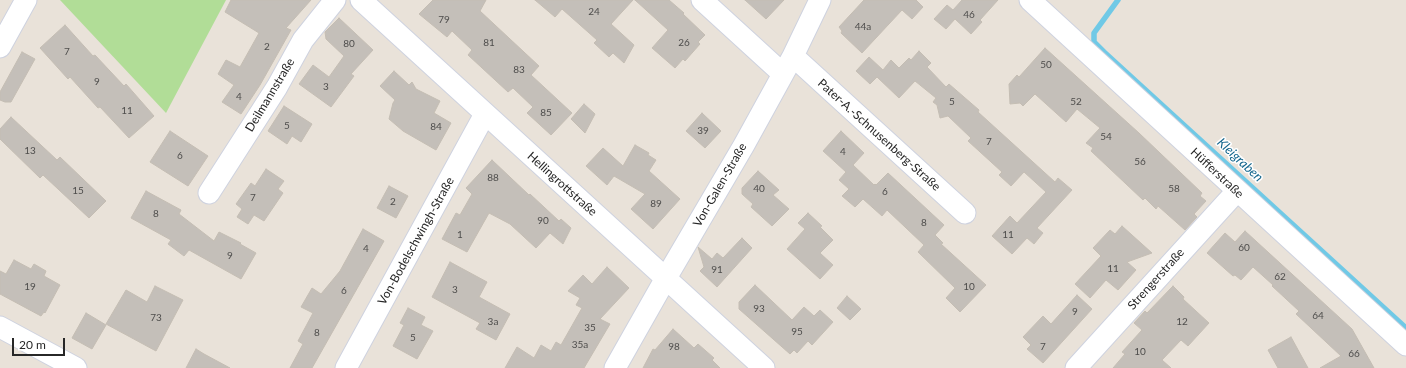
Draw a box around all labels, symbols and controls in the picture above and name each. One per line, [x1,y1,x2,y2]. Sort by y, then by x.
house number: 24 [588,6,600,18]
house number: 46 [963,9,975,21]
house number: 79 [438,14,450,26]
house number: 44a [855,21,871,33]
house number: 81 [483,37,495,49]
house number: 26 [678,37,690,49]
house number: 80 [343,38,355,50]
house number: 2 [264,41,270,53]
house number: 7 [64,46,70,58]
street label: Deilmannstraße [242,56,298,134]
house number: 50 [1040,59,1052,71]
house number: 83 [513,64,525,76]
house number: 9 [94,76,100,88]
street label: Pater-A.-Schnusenberg-Straße [815,76,943,194]
house number: 3 [323,81,329,93]
house number: 4 [236,91,242,103]
house number: 5 [949,96,955,108]
house number: 52 [1070,96,1082,108]
house number: 11 [121,105,133,117]
house number: 85 [540,107,552,119]
house number: 5 [284,120,290,132]
house number: 84 [430,121,442,133]
house number: 39 [697,125,709,137]
house number: 54 [1100,131,1112,143]
water label: Kleigraben [1214,135,1266,185]
house number: 7 [986,136,992,148]
street label: Von-Galen-Straße [690,141,750,229]
house number: 13 [24,145,36,157]
street label: Hüfferstraße [1188,145,1246,201]
house number: 4 [840,146,846,158]
street label: Hellingrottstraße [524,149,600,219]
house number: 6 [177,150,183,162]
house number: 56 [1134,156,1146,168]
house number: 88 [487,172,499,184]
street label: Von-Bodelschwingh-Straße [375,175,457,307]
house number: 40 [753,183,765,195]
house number: 58 [1168,183,1180,195]
house number: 15 [72,185,84,197]
house number: 6 [882,186,888,198]
house number: 7 [250,192,256,204]
house number: 2 [390,196,396,208]
house number: 89 [650,198,662,210]
house number: 8 [153,208,159,220]
house number: 90 [537,215,549,227]
house number: 8 [921,217,927,229]
house number: 1 [457,229,463,241]
house number: 11 [1002,229,1014,241]
house number: 60 [1238,242,1250,254]
house number: 4 [363,243,369,255]
street label: Strengerstraße [1125,245,1187,313]
house number: 9 [227,250,233,262]
house number: 11 [1107,263,1119,275]
house number: 91 [711,264,723,276]
house number: 62 [1274,271,1286,283]
house number: 19 [24,281,36,293]
house number: 10 [963,281,975,293]
house number: 3 [452,284,458,296]
house number: 6 [341,285,347,297]
house number: 93 [753,303,765,315]
house number: 9 [1072,306,1078,318]
house number: 64 [1312,310,1324,322]
house number: 73 [150,312,162,324]
house number: 3a [488,316,498,328]
house number: 12 [1176,316,1188,328]
house number: 35 [584,322,596,334]
house number: 95 [791,326,803,338]
house number: 8 [314,327,320,339]
scale bar [14,330,67,356]
house number: 5 [410,332,416,344]
text: 20 m [19,337,46,352]
house number: 35a [572,339,588,351]
house number: 98 [668,341,680,353]
house number: 7 [1040,341,1046,353]
house number: 10 [1134,346,1146,358]
house number: 66 [1348,348,1360,360]

